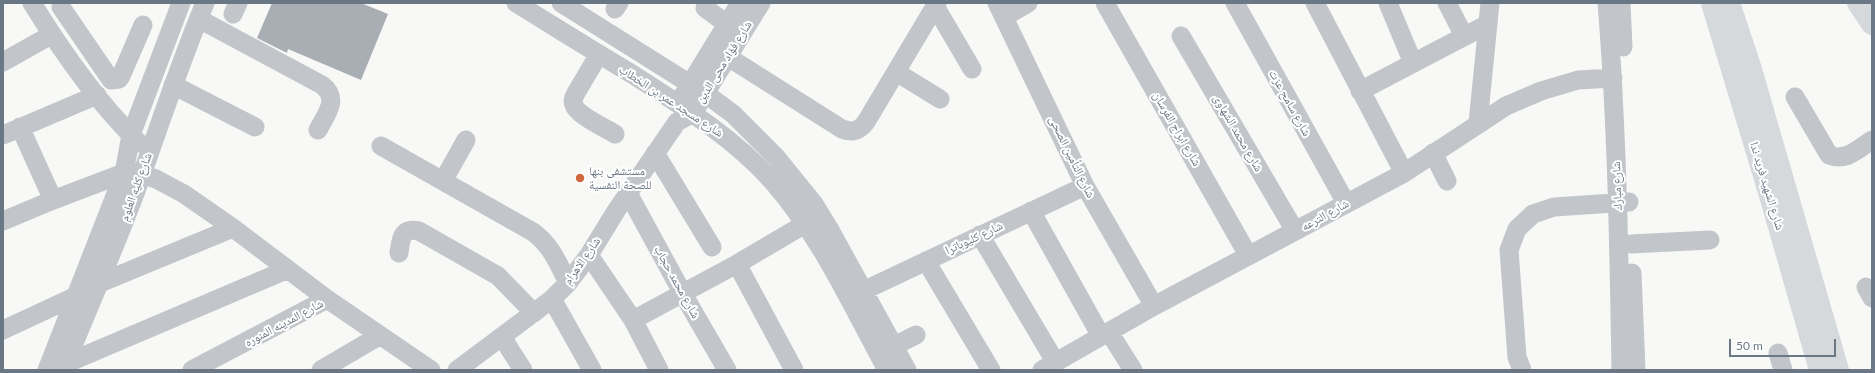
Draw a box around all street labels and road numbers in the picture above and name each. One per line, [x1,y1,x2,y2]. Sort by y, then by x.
street label: شارع فؤاد محى الدين [693,18,755,106]
street label: شارع مسجد عمر بن الخطاب [616,62,726,140]
street label: شارع سامح عزت [1266,67,1314,139]
street label: شارع ابراج الفرسان [1150,89,1204,169]
street label: شارع محمد الشهاوى [1210,92,1266,174]
street label: شارع التأمين الصحى [1046,114,1098,200]
street label: شارع الشهيد فريد ندا [1747,140,1787,232]
street label: شارع كليه العلوم [117,151,155,223]
street label: شارع مبارك [1609,161,1625,211]
street label: شارع الترعه [1299,196,1351,234]
street label: شارع كليوباترا [943,218,1005,258]
street label: شارع الاهرام [560,234,604,288]
street label: شارع محمد حجاب [651,243,703,321]
street label: شارع المدينه المنوره [242,296,326,350]

